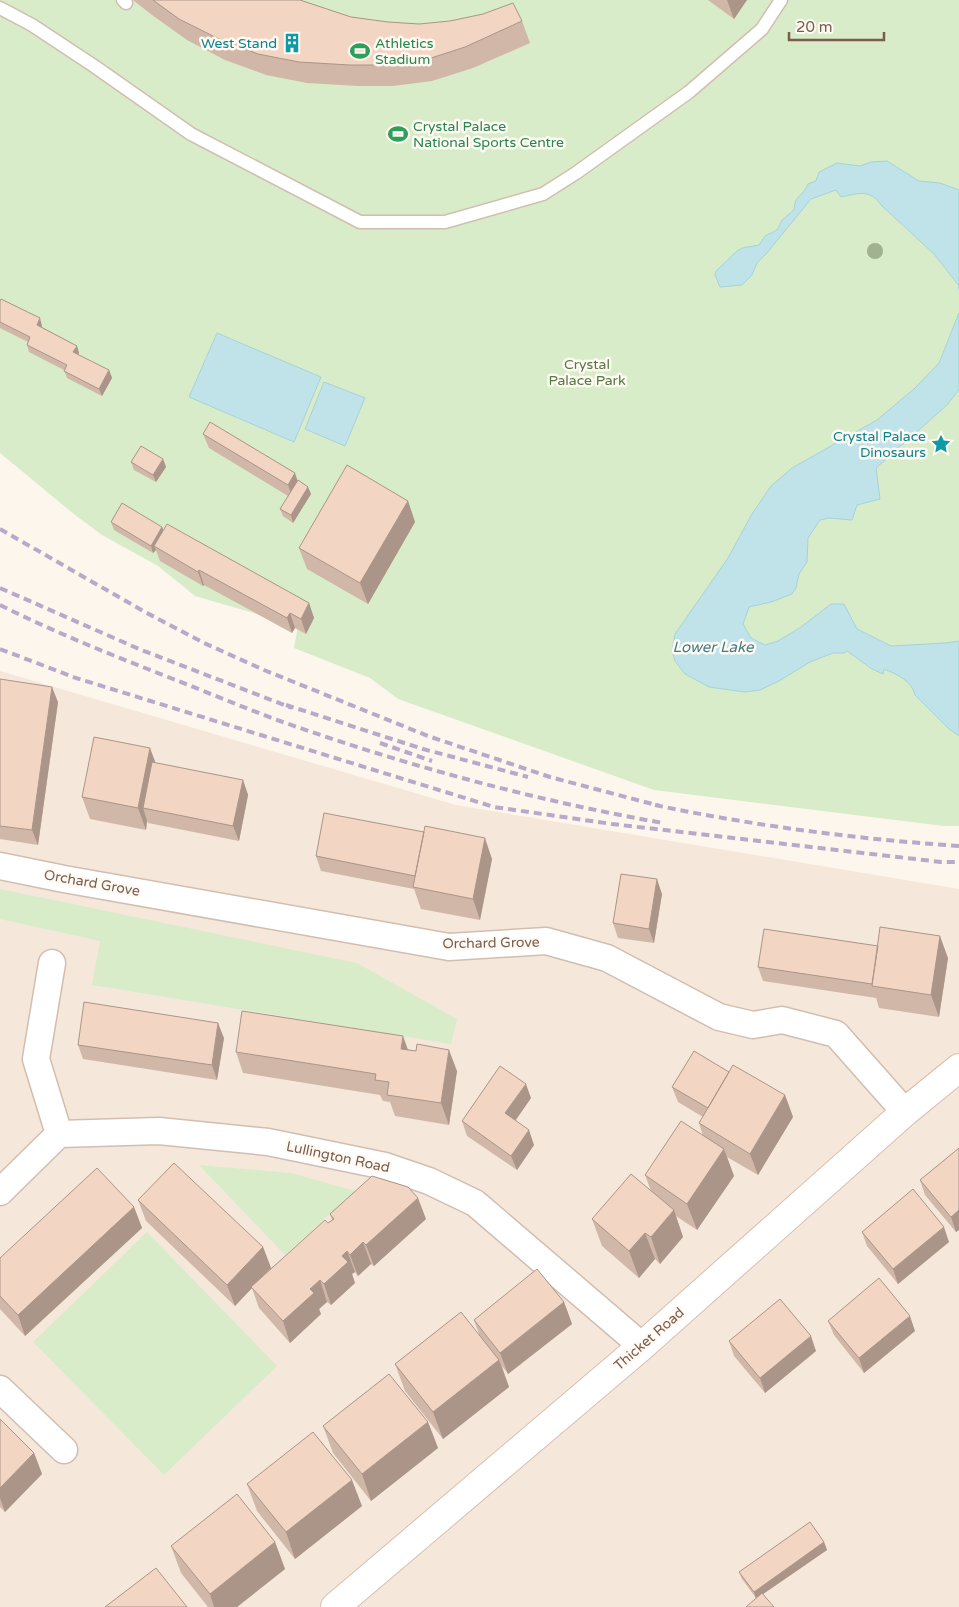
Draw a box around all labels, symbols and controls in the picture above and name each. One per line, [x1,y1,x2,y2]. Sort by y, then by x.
scale bar [789,10,884,42]
text: 20 m [796,18,833,36]
building icon: West Stand [281,32,303,54]
place label: West Stand [201,35,277,52]
place label: Athletics Stadium [375,35,434,68]
sports icon: Athletics Stadium [349,40,371,62]
place label: Crystal Palace National Sports Centre [413,118,564,151]
sports icon: Crystal Palace National Sports Centre [387,123,409,145]
park label: Crystal Palace Park [548,356,626,389]
place label: Crystal Palace Dinosaurs [833,428,926,461]
place icon: Crystal Palace Dinosaurs [930,433,952,455]
water label: Lower Lake [672,638,755,656]
street label: Orchard Grove [43,866,141,900]
street label: Orchard Grove [442,934,540,952]
street label: Lullington Road [285,1138,391,1176]
street label: Thicket Road [610,1304,688,1374]

